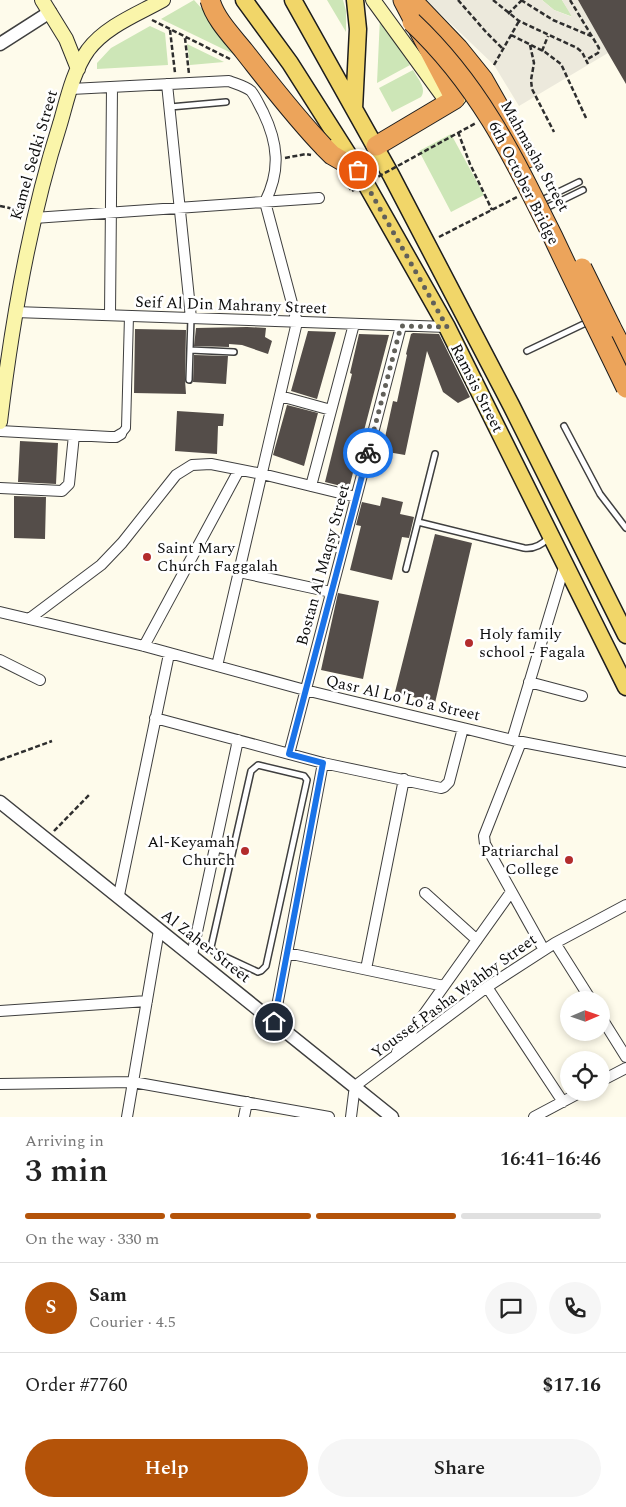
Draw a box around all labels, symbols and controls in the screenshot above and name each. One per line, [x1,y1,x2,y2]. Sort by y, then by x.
street label: Kamel Sedki Street [4,87,64,223]
street label: Mahmasha Street [494,96,576,216]
street label: 6th October Bridge [482,117,566,249]
pin [337,149,379,191]
icon: bag [344,156,372,184]
street label: Seif Al Din Mahrany Street [135,290,328,320]
street label: Ramsis Street [444,339,510,437]
courier [343,428,393,478]
icon: bike [354,439,382,467]
street label: Bostan Al Maqsy Street [290,481,356,648]
place label: Saint Mary Church Faggalah [157,536,278,578]
marker: Saint Mary Church Faggalah [141,551,153,563]
place label: Holy family school - Fagala [479,622,585,664]
marker: Holy family school - Fagala [463,637,475,649]
street label: Qasr Al Lo'Lo'a Street [323,669,483,728]
place label: Al-Keyamah Church [147,830,235,872]
place label: Patriarchal College [481,839,559,881]
marker: Al-Keyamah Church [239,845,251,857]
marker: Patriarchal College [563,854,575,866]
street label: Al Zaher Street [156,903,256,989]
street label: Youssef Pasha Wahby Street [366,927,542,1064]
north arrow [560,991,610,1041]
map controls [560,991,610,1101]
pin [253,1001,295,1043]
icon: home [260,1008,288,1036]
button: locate [560,1051,610,1101]
text: Arriving in [25,1129,104,1153]
text: 16:41–16:46 [500,1145,601,1174]
text: 3 min [25,1147,108,1196]
text: On the way · 330 m [25,1227,159,1251]
text: Sam [89,1281,127,1310]
button: chat [485,1282,537,1334]
button: phone [549,1282,601,1334]
text: S [46,1293,56,1322]
text: Courier · 4.5 [89,1310,176,1334]
text: Order #7760 [25,1371,128,1400]
text: $17.16 [543,1371,601,1400]
button: Help [25,1439,308,1497]
button: Share [318,1439,601,1497]

